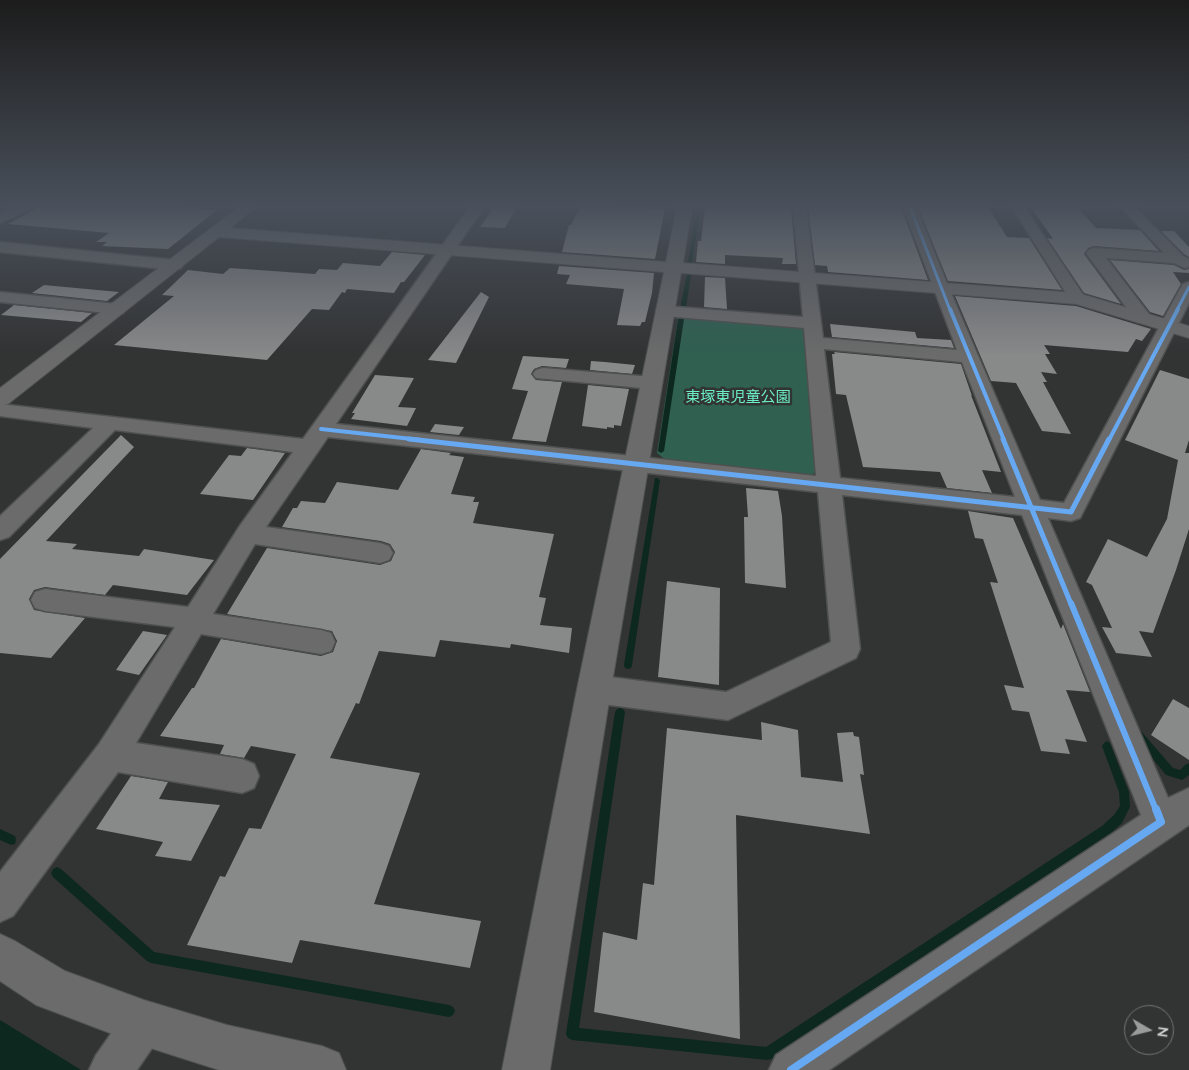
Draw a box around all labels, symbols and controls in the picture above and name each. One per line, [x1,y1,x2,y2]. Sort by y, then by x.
park label: 東塚東児童公園 [686,388,790,406]
north arrow [1124,1005,1174,1055]
text: N [1153,1025,1173,1038]

